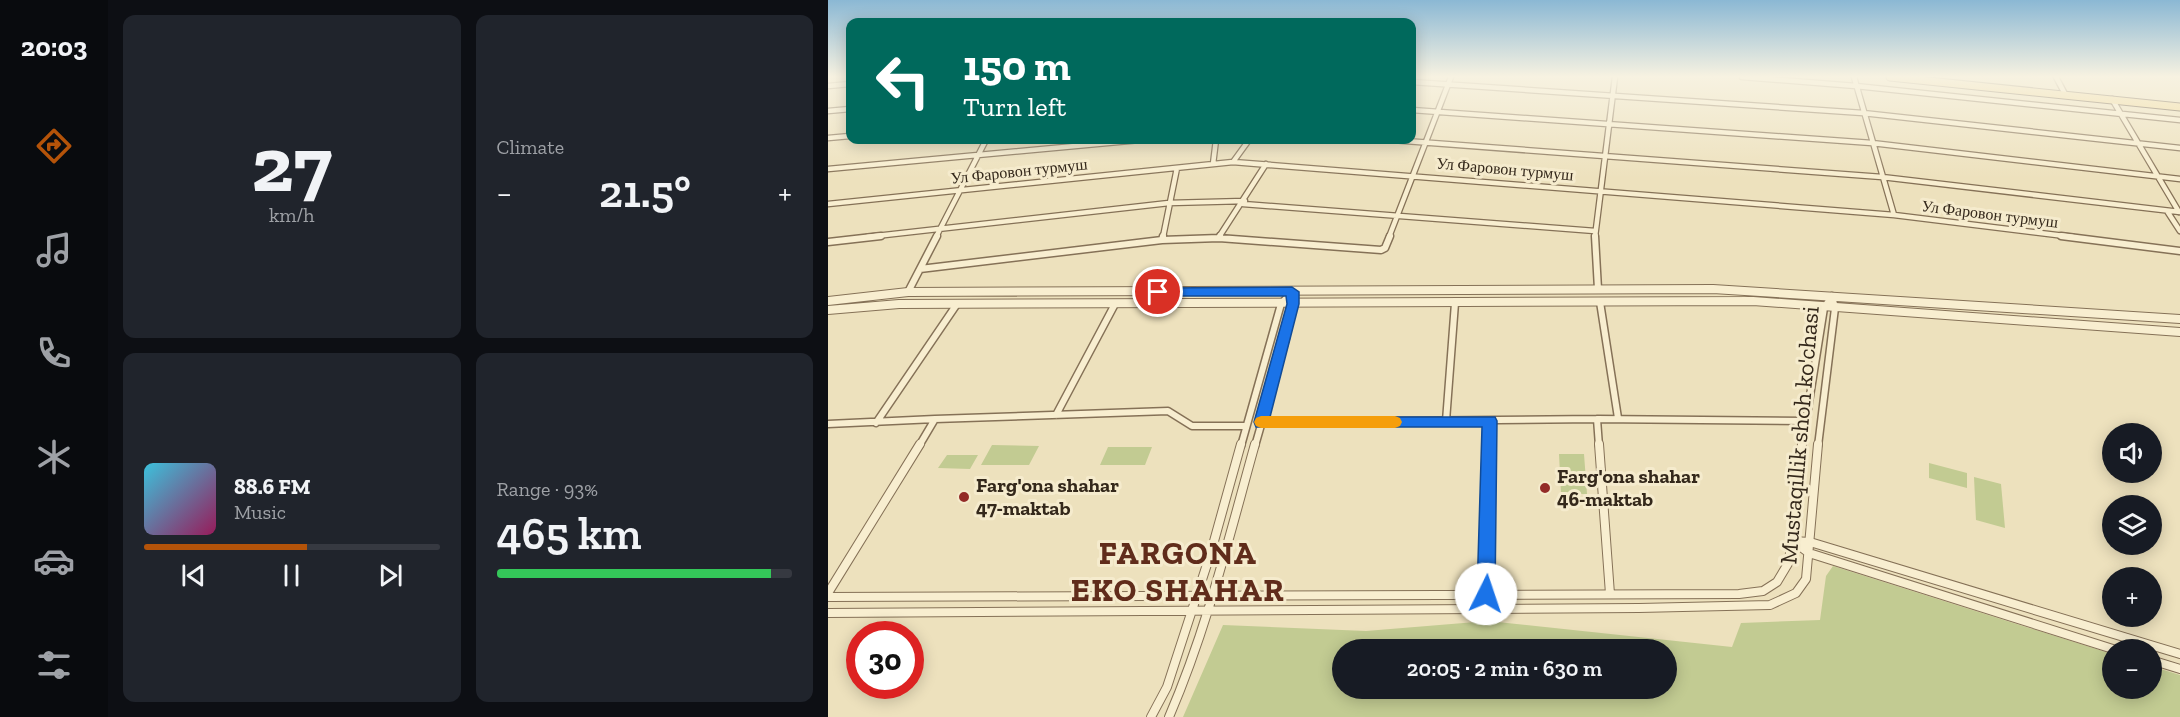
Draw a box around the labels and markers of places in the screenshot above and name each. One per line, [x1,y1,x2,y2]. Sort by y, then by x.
pin [1132,266,1183,317]
place label: Farg'ona shahar 46-maktab [1557,464,1700,511]
place label: Farg'ona shahar 47-maktab [976,473,1119,520]
marker: Farg'ona shahar 46-maktab [1538,481,1552,495]
marker: Farg'ona shahar 47-maktab [957,490,971,504]

